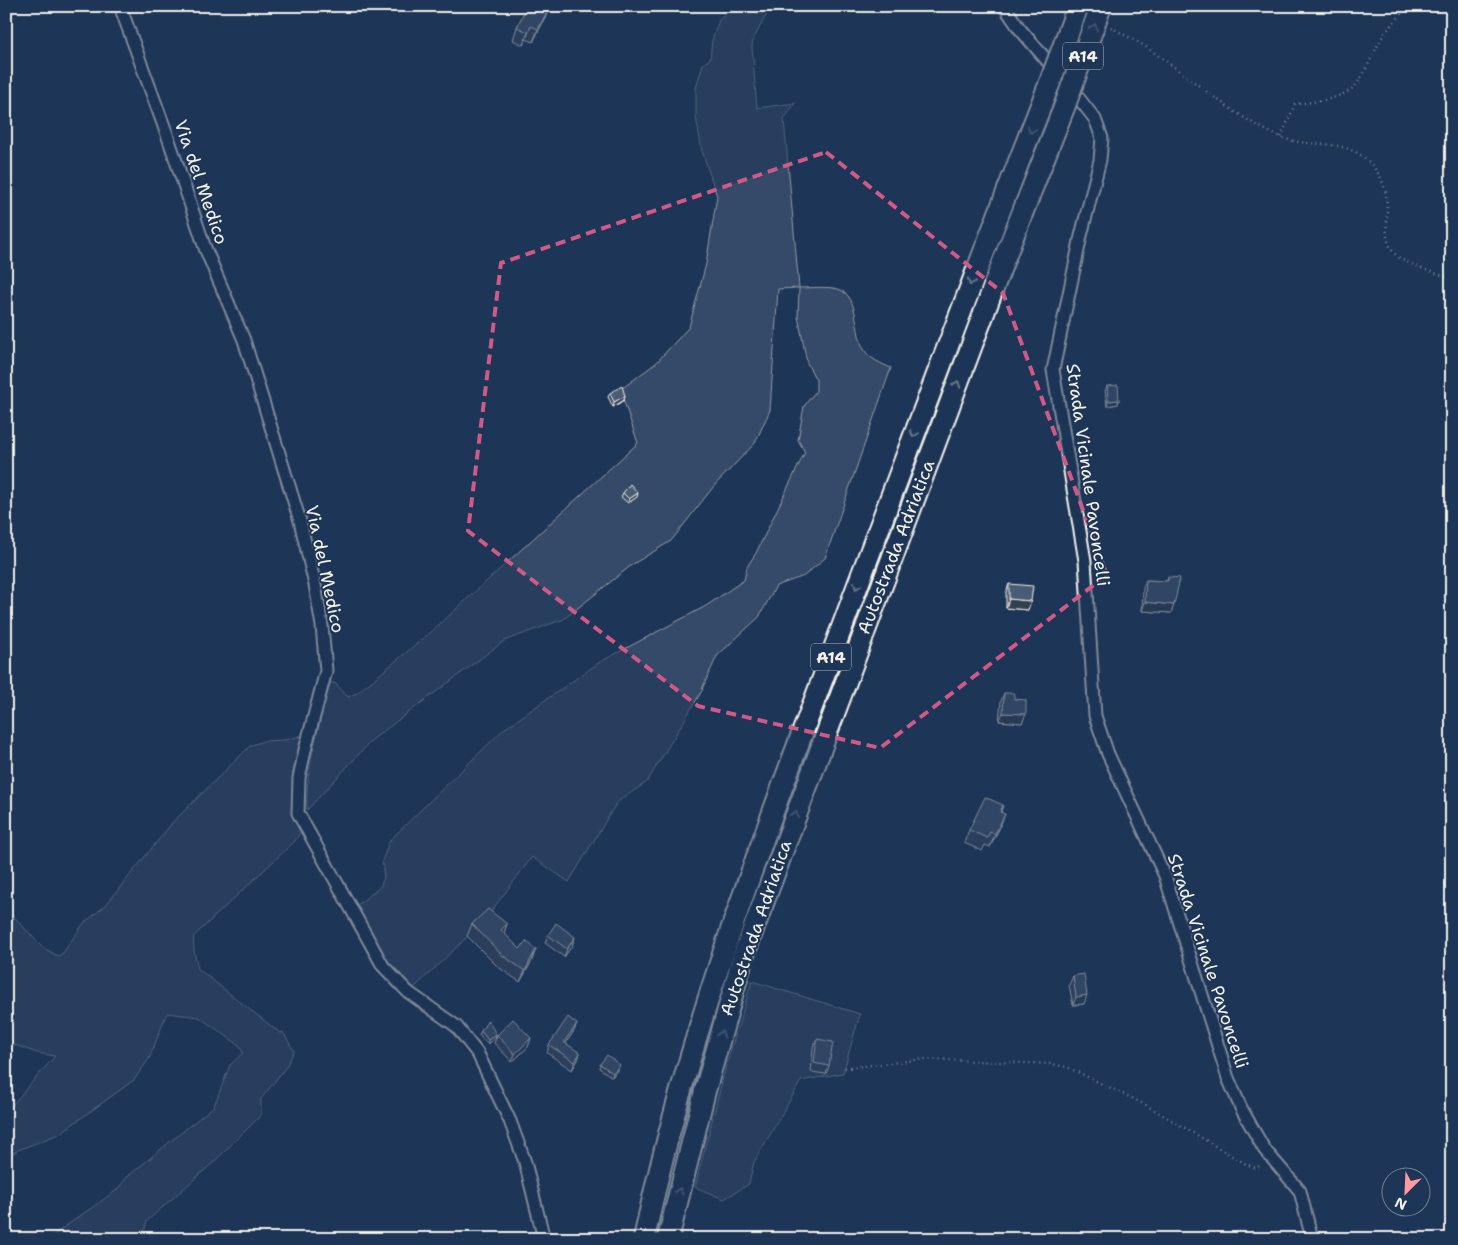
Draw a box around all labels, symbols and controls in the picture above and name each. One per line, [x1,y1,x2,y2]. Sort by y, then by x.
one-way arrow [1088,23,1098,32]
road number: A14 [1063,42,1103,70]
street label: Via del Medico [168,117,234,247]
one-way arrow [1027,126,1037,134]
one-way arrow [967,277,977,285]
street label: Strada Vicinale Pavoncelli [1060,362,1116,588]
one-way arrow [951,380,961,388]
one-way arrow [910,429,920,438]
street label: Autostrada Adriatica [852,456,940,638]
street label: Via del Medico [300,503,350,635]
one-way arrow [853,581,863,590]
road number: A14 [811,644,851,670]
one-way arrow [789,810,799,819]
street label: Autostrada Adriatica [715,837,797,1019]
street label: Strada Vicinale Pavoncelli [1162,850,1254,1072]
one-way arrow [715,1031,725,1039]
north arrow [1380,1168,1430,1218]
one-way arrow [673,1187,684,1196]
text: N [1392,1193,1409,1214]

